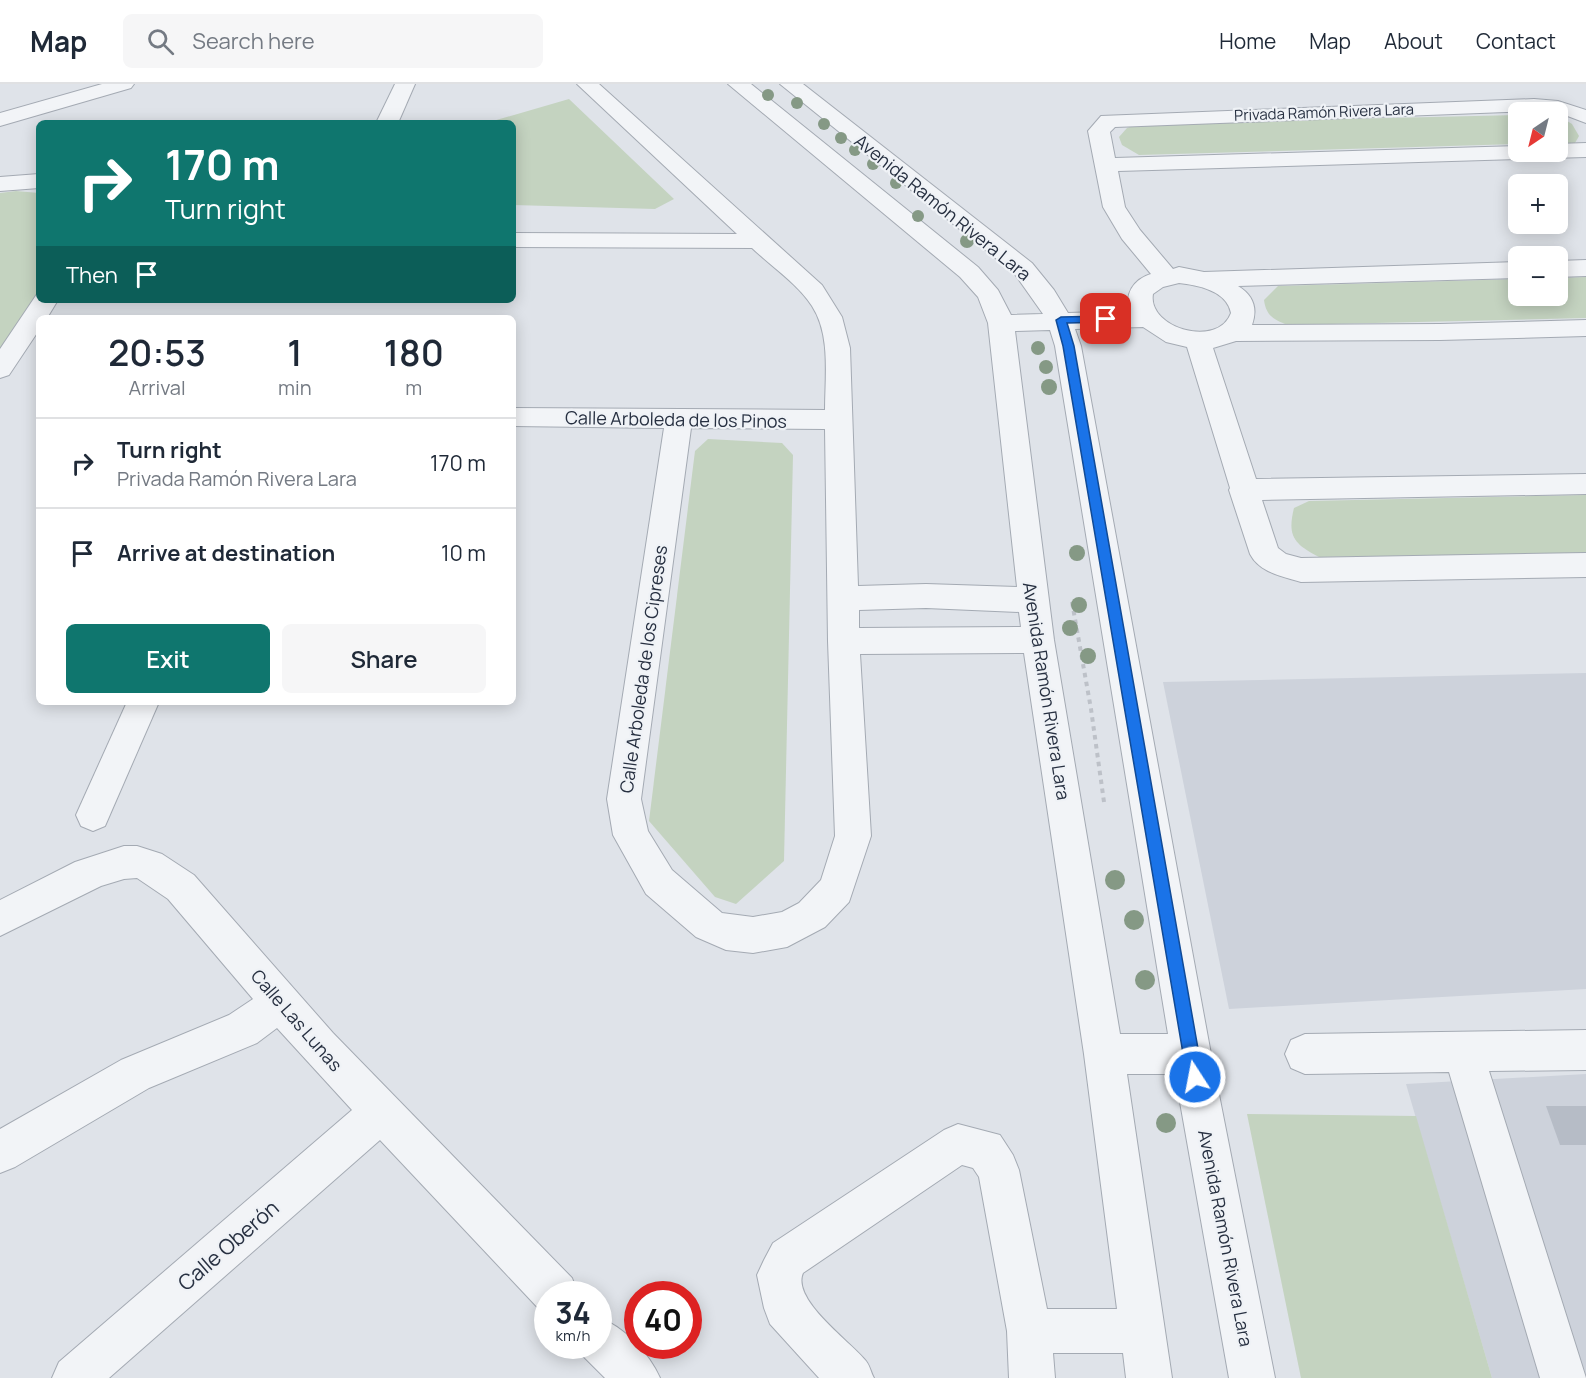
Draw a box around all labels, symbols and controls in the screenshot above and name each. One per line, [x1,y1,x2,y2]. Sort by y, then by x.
search box [123,14,543,68]
text: Map [30,22,87,60]
icon: search [144,25,177,58]
text: Search here [192,26,315,56]
text: Home [1219,27,1276,55]
text: Map [1309,27,1351,55]
text: About [1384,27,1443,55]
text: Contact [1476,27,1556,55]
street label: Privada Ramón Rivera Lara [1234,98,1414,126]
north arrow [1508,102,1568,162]
map controls [1508,102,1568,306]
street label: Avenida Ramón Rivera Lara [850,128,1036,286]
text: 170 m [165,135,280,193]
icon: right [66,144,144,222]
button: + [1508,174,1568,234]
text: Turn right [165,190,286,227]
button: − [1508,246,1568,306]
icon: arrive [130,258,163,291]
text: Then [66,260,118,290]
pin [1080,293,1131,344]
icon: arrive [1089,302,1122,335]
text: 20:53 [108,328,206,377]
text: 1 [287,328,302,377]
text: 180 [384,328,444,377]
text: Arrival [128,374,186,401]
text: min [278,374,312,401]
text: m [405,374,422,401]
street label: Calle Arboleda de los Pinos [565,405,787,433]
text: Turn right [117,435,222,465]
icon: right [66,447,99,480]
text: 170 m [430,448,486,478]
text: Privada Ramón Rivera Lara [117,465,357,492]
icon: arrive [66,537,99,570]
text: Arrive at destination [117,538,335,568]
text: 10 m [441,538,486,568]
street label: Calle Arboleda de los Cipreses [614,543,672,795]
street label: Avenida Ramón Rivera Lara [1018,580,1076,802]
button: Exit [66,624,270,693]
button: Share [282,624,486,693]
street label: Calle Las Lunas [246,964,348,1076]
position arrow [1163,1045,1227,1109]
street label: Avenida Ramón Rivera Lara [1193,1128,1259,1348]
street label: Calle Oberón [172,1193,284,1297]
speed limit sign: 40 [624,1281,702,1359]
text: 34 [555,1292,591,1333]
text: km/h [556,1325,590,1346]

